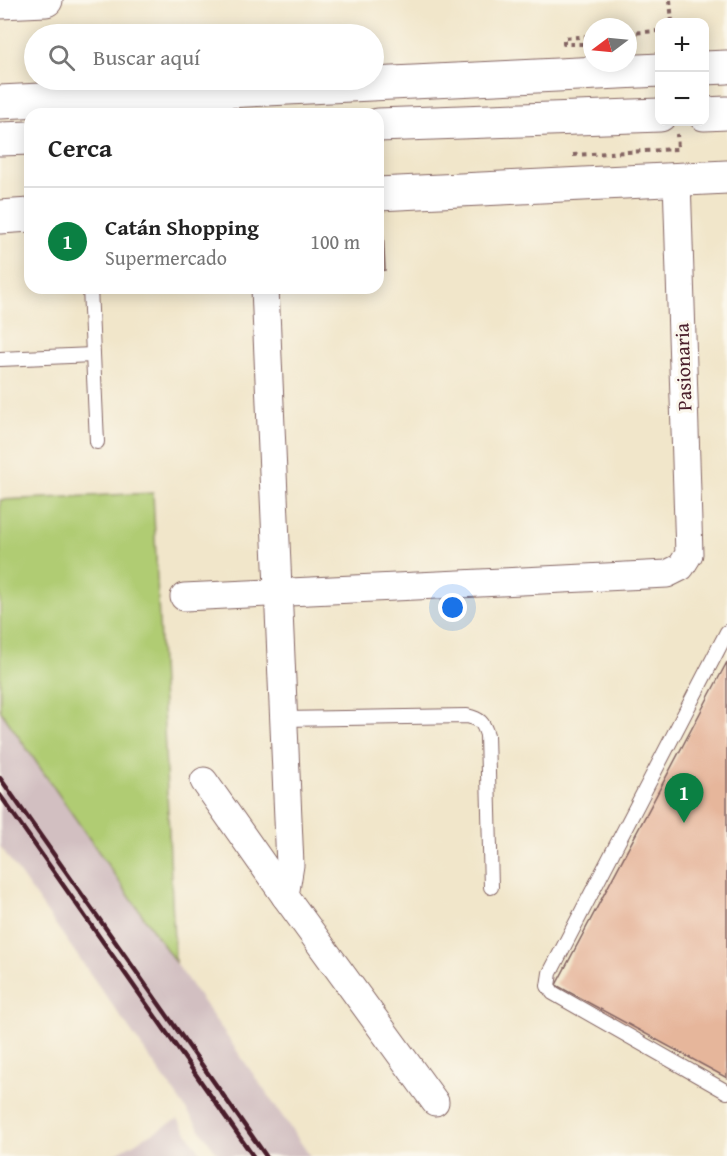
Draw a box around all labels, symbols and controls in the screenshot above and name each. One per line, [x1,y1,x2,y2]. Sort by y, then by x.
north arrow [583,18,637,72]
map controls [655,18,709,126]
button: + [655,18,709,72]
search box [24,24,384,90]
icon: search [45,41,78,74]
text: Buscar aquí [93,41,200,73]
button: − [655,72,709,126]
text: Cerca [48,128,112,167]
text: Catán Shopping [105,211,259,243]
text: 1 [62,227,73,256]
text: 100 m [310,227,360,256]
text: Supermercado [105,243,227,272]
street label: Pasionaria [666,322,699,411]
your location [438,593,467,622]
pin: 1 [664,774,704,823]

